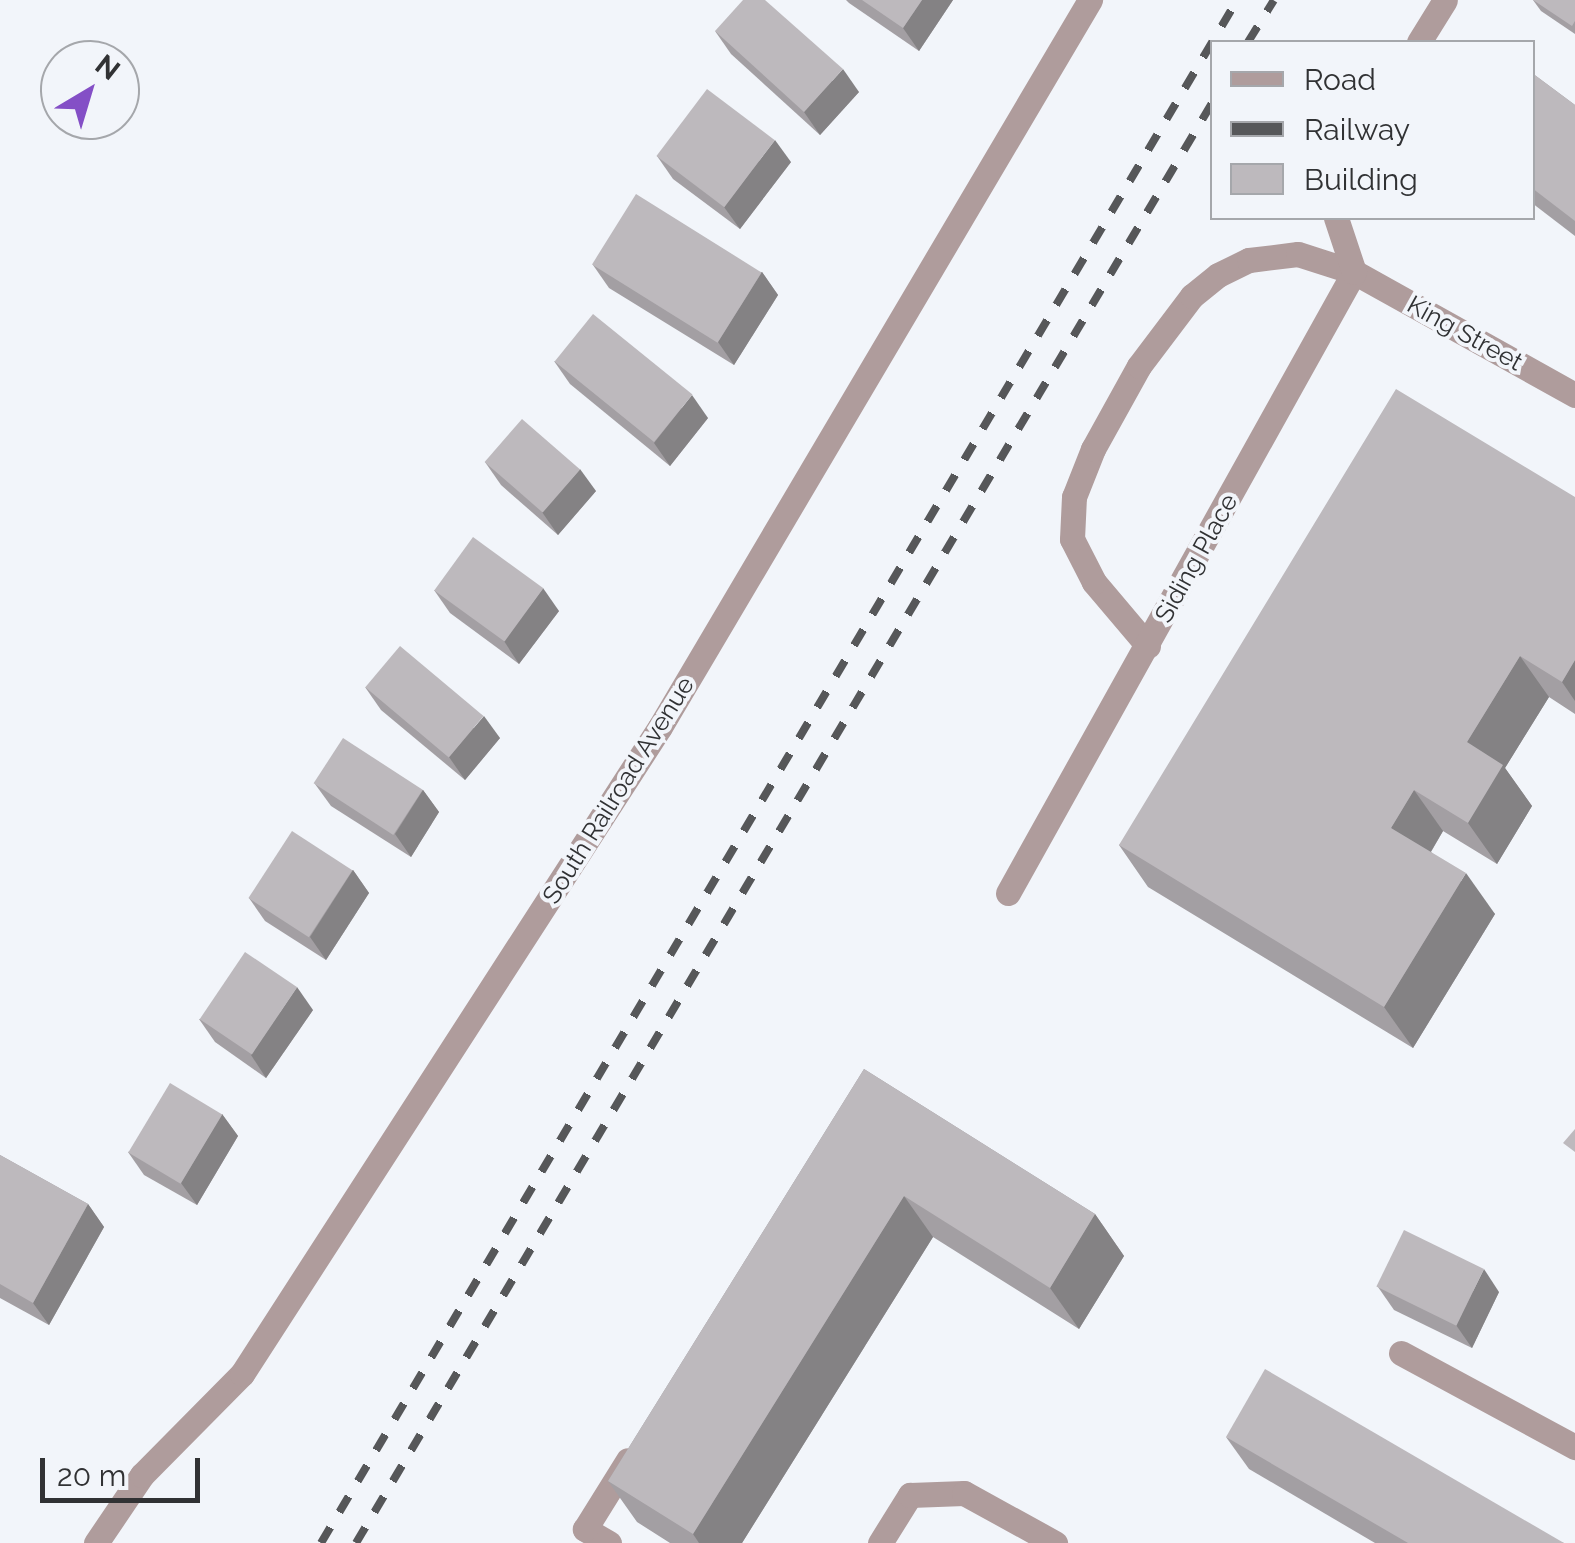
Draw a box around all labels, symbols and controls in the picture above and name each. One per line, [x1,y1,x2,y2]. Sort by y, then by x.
north arrow [40,40,140,140]
legend [1210,40,1535,220]
text: N [89,48,126,87]
text: Road [1304,62,1376,97]
text: Railway [1304,112,1410,147]
text: Building [1304,162,1418,197]
street label: King Street [1402,289,1528,377]
street label: Siding Place [1148,489,1244,627]
street label: South Railroad Avenue [536,671,700,909]
scale bar [45,1438,205,1500]
text: 20 m [57,1458,126,1493]

